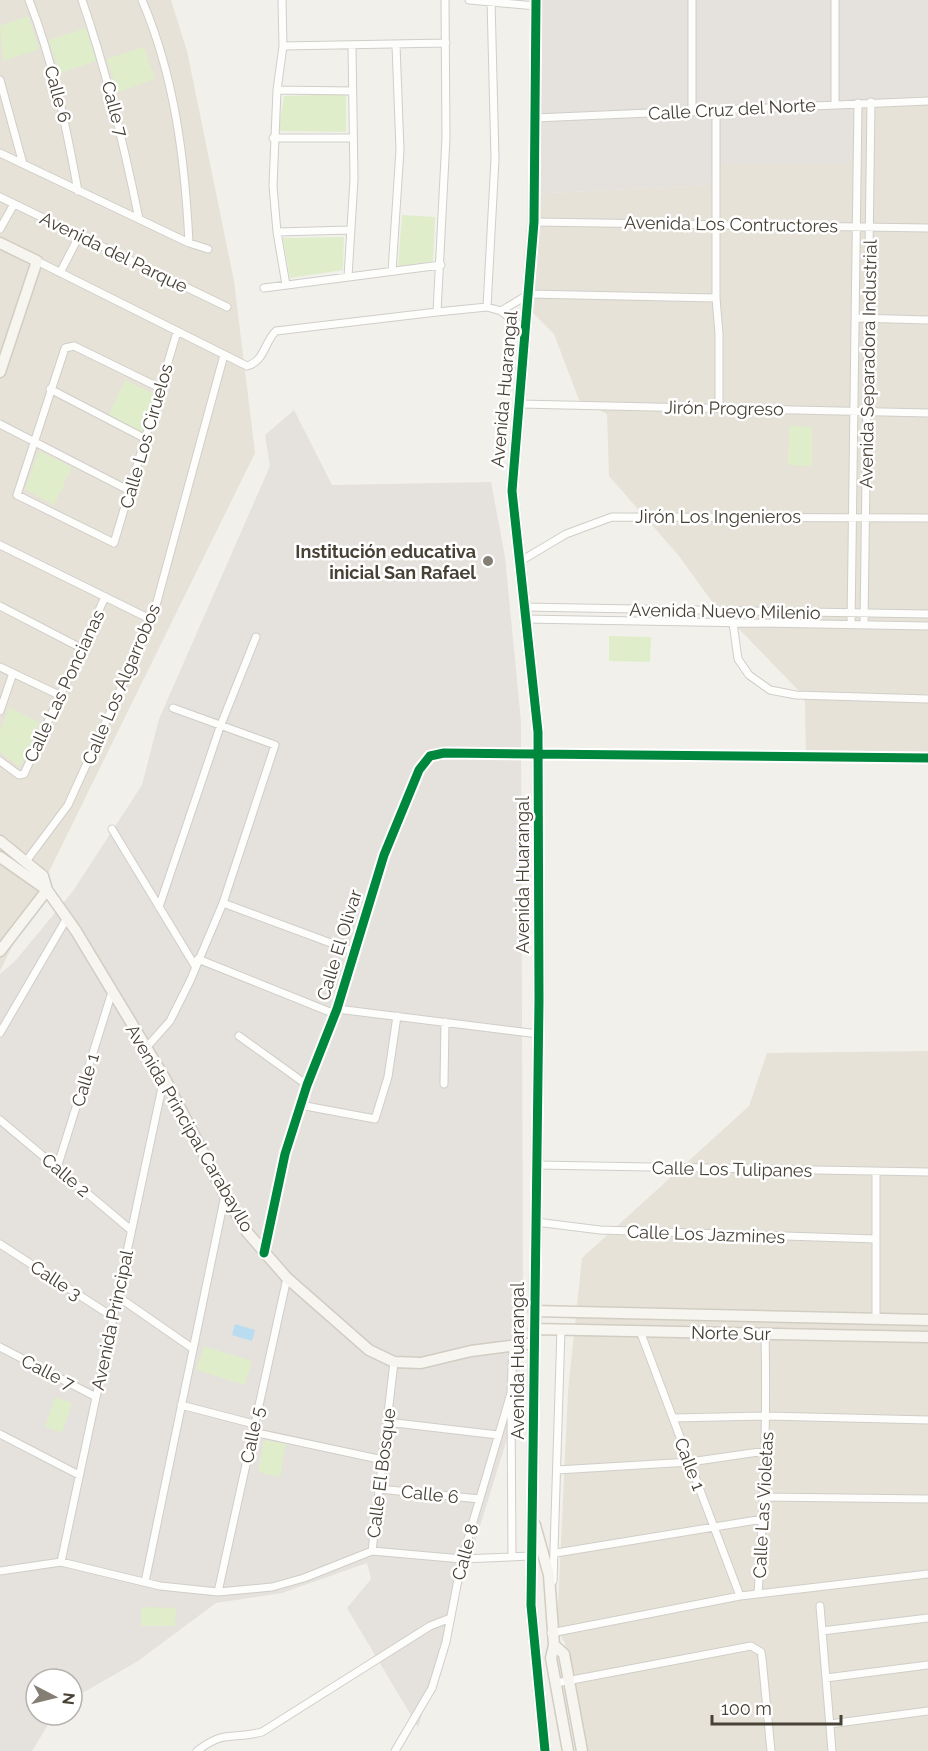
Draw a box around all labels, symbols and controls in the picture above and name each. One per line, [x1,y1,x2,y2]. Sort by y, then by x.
street label: Calle 6 [40,63,76,125]
street label: Calle 7 [98,79,133,139]
street label: Calle Cruz del Norte [648,94,817,124]
street label: Avenida del Parque [37,207,192,297]
street label: Avenida Los Contructores [624,212,838,236]
street label: Avenida Separadora Industrial [855,239,881,489]
street label: Avenida Huarangal [487,309,521,468]
street label: Calle Los Ciruelos [115,361,177,511]
street label: Jirón Progreso [664,396,784,420]
street label: Jirón Los Ingenieros [635,506,801,527]
place label: Institución educativa inicial San Rafael [295,541,476,583]
marker: Institución educativa inicial San Rafael [481,554,495,568]
street label: Avenida Nuevo Milenio [629,599,821,623]
street label: Calle Los Algarrobos [78,600,164,767]
street label: Calle Las Poncianas [20,606,109,765]
street label: Avenida Huarangal [512,796,533,954]
street label: Calle El Olivar [312,886,366,1003]
street label: Avenida Principal Carabayllo [122,1020,258,1236]
street label: Calle 1 [67,1050,103,1109]
street label: Calle 2 [38,1149,94,1201]
street label: Calle Los Tulipanes [652,1157,813,1181]
street label: Calle Los Jazmines [627,1221,786,1247]
street label: Avenida Principal [87,1248,137,1392]
street label: Calle 3 [26,1256,86,1304]
street label: Avenida Huarangal [507,1282,528,1440]
street label: Norte Sur [691,1322,772,1344]
street label: Calle 7 [18,1350,78,1394]
street label: Calle 5 [236,1405,268,1465]
street label: Calle El Bosque [363,1406,399,1539]
street label: Calle Las Violetas [749,1431,777,1579]
street label: Calle 1 [670,1435,710,1494]
street label: Calle 6 [400,1481,460,1507]
street label: Calle 8 [447,1521,483,1583]
north arrow [24,1667,84,1727]
scale bar [712,1688,841,1726]
text: N [58,1692,79,1706]
text: 100 m [721,1698,772,1719]

